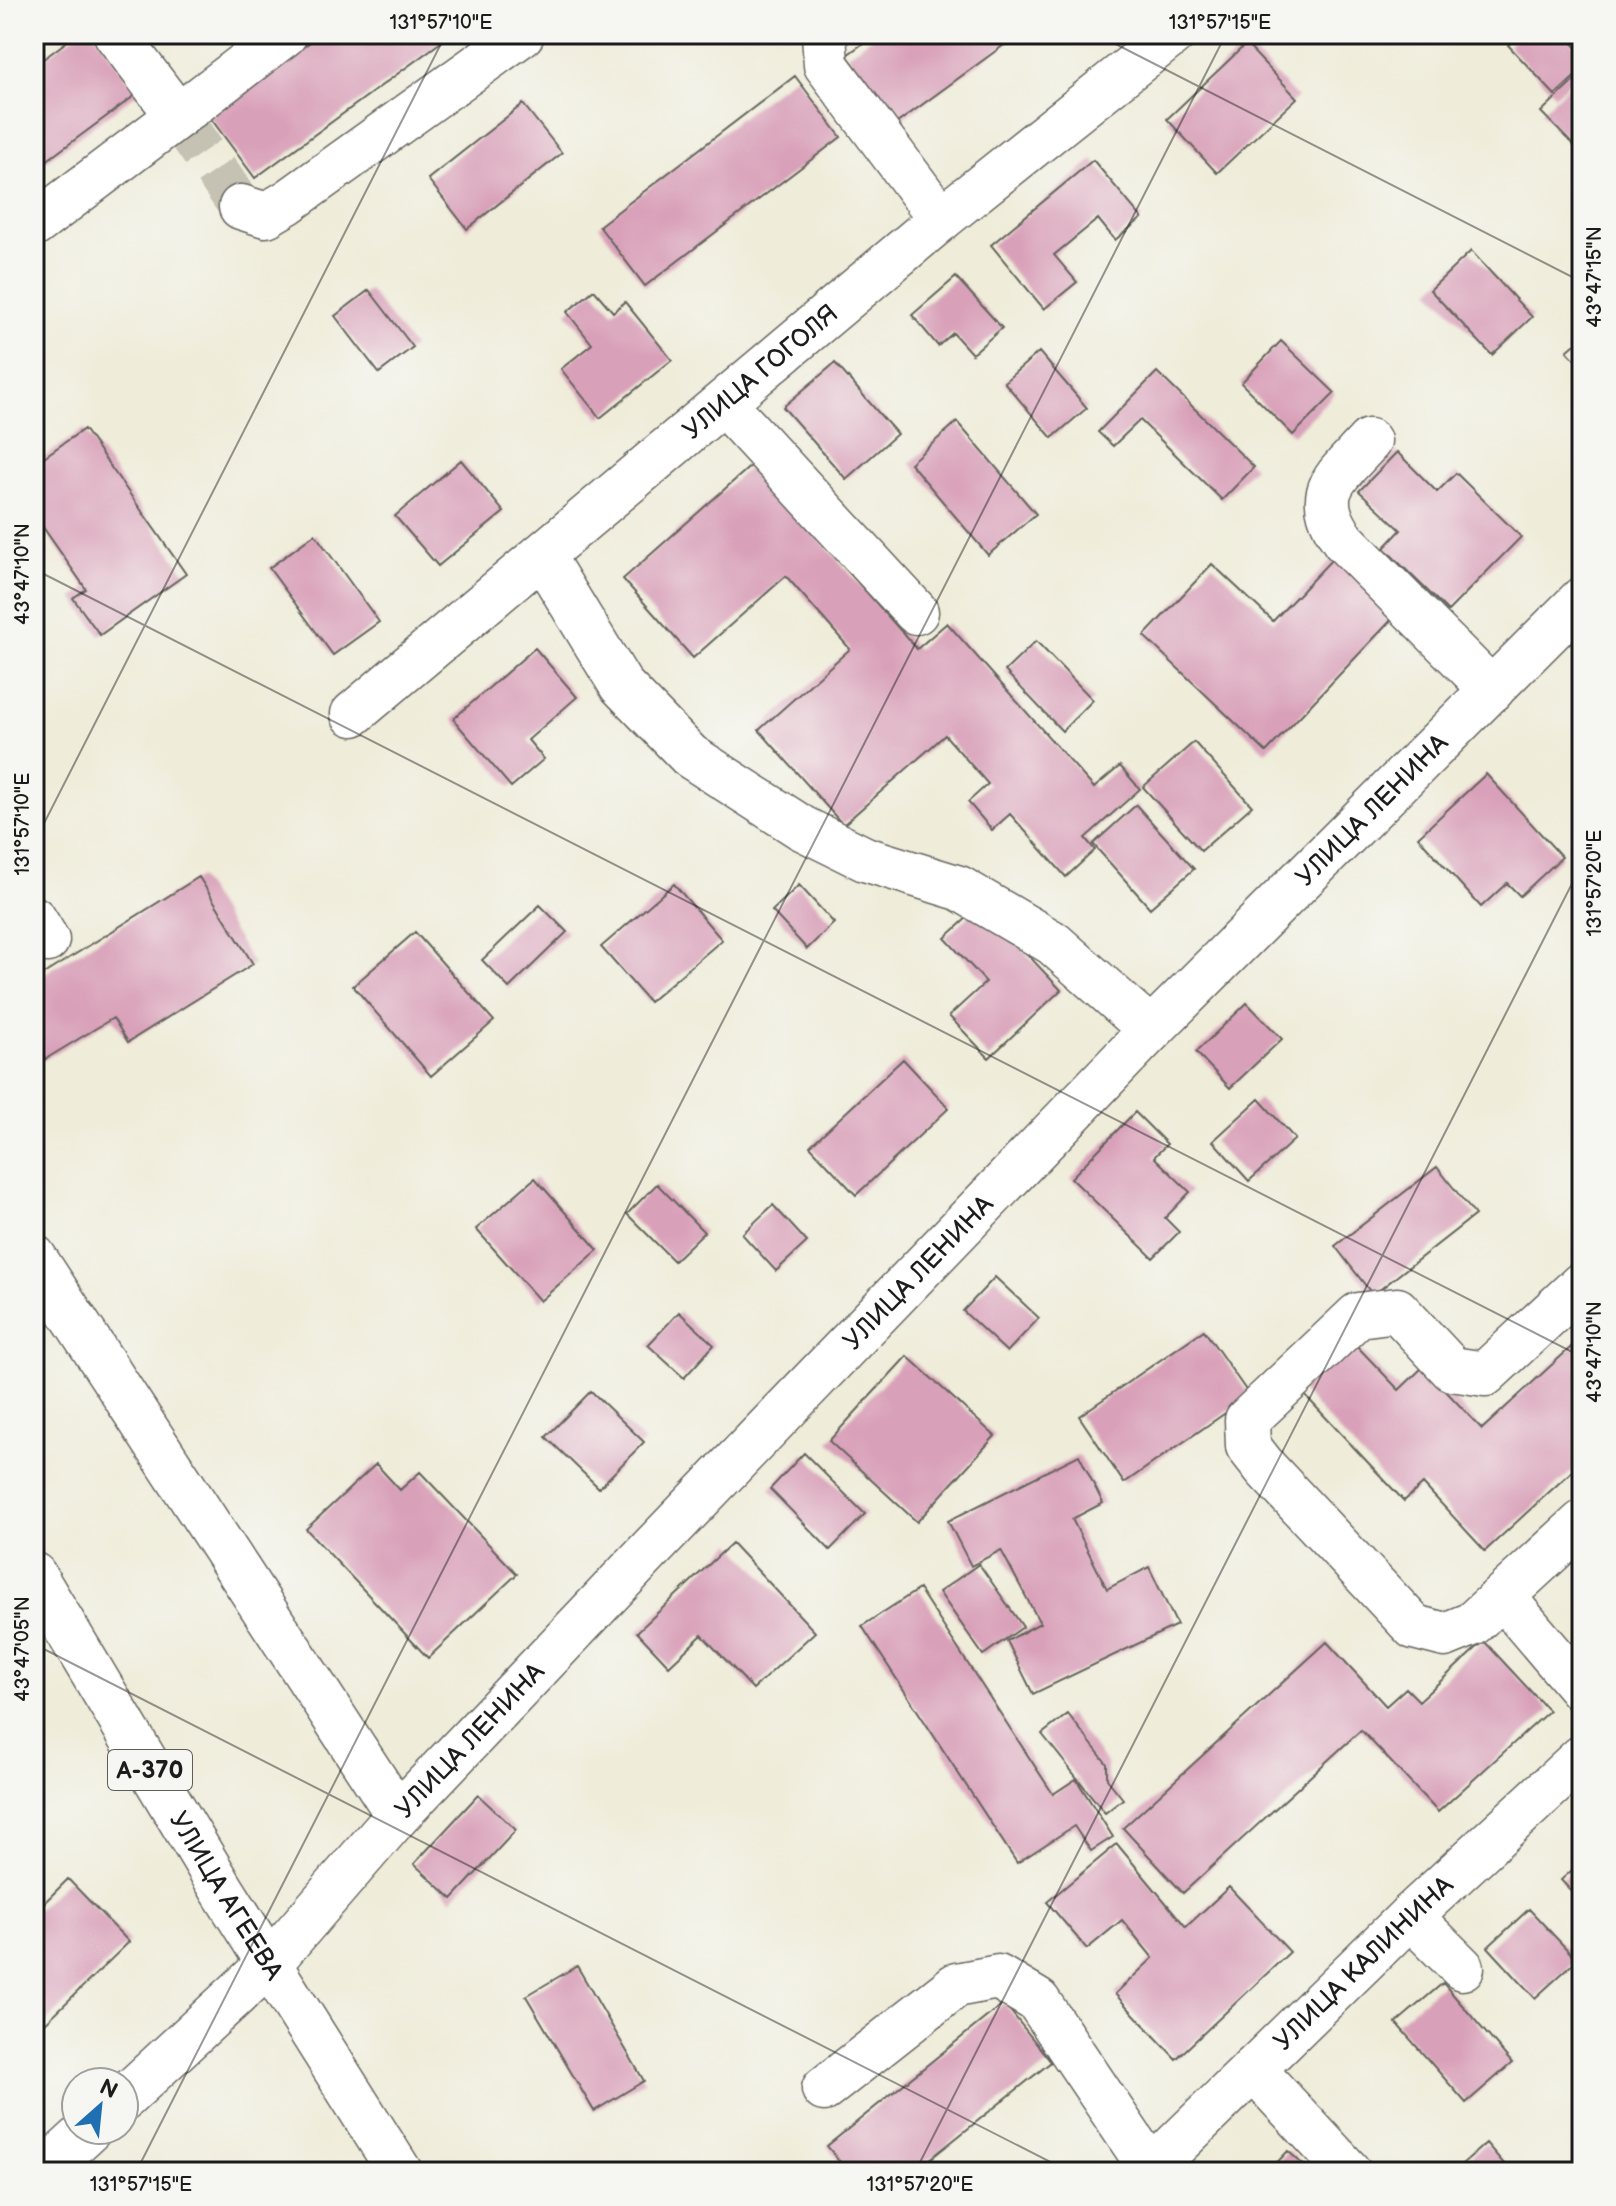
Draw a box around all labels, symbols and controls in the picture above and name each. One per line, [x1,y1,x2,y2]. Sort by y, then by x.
text: 131°57'10"E [390,11,492,35]
text: 131°57'15"E [1169,11,1271,35]
text: 43°47'15"N [1583,226,1607,328]
street label: УЛИЦА ГОГОЛЯ [677,299,845,447]
text: 43°47'10"N [11,523,35,625]
street label: УЛИЦА ЛЕНИНА [1290,728,1455,893]
text: 131°57'10"E [11,773,35,875]
text: 131°57'20"E [1583,830,1607,936]
street label: УЛИЦА ЛЕНИНА [837,1189,1000,1357]
text: 43°47'10"N [1583,1301,1607,1403]
text: 43°47'05"N [11,1596,35,1702]
street label: УЛИЦА ЛЕНИНА [389,1657,552,1825]
road number: А-370 [108,1750,192,1790]
street label: УЛИЦА АГЕЕВА [162,1806,289,1986]
street label: УЛИЦА КАЛИНИНА [1268,1870,1460,2057]
north arrow [60,2066,140,2146]
text: N [95,2074,122,2105]
text: 131°57'15"E [90,2173,192,2197]
text: 131°57'20"E [867,2173,973,2197]

